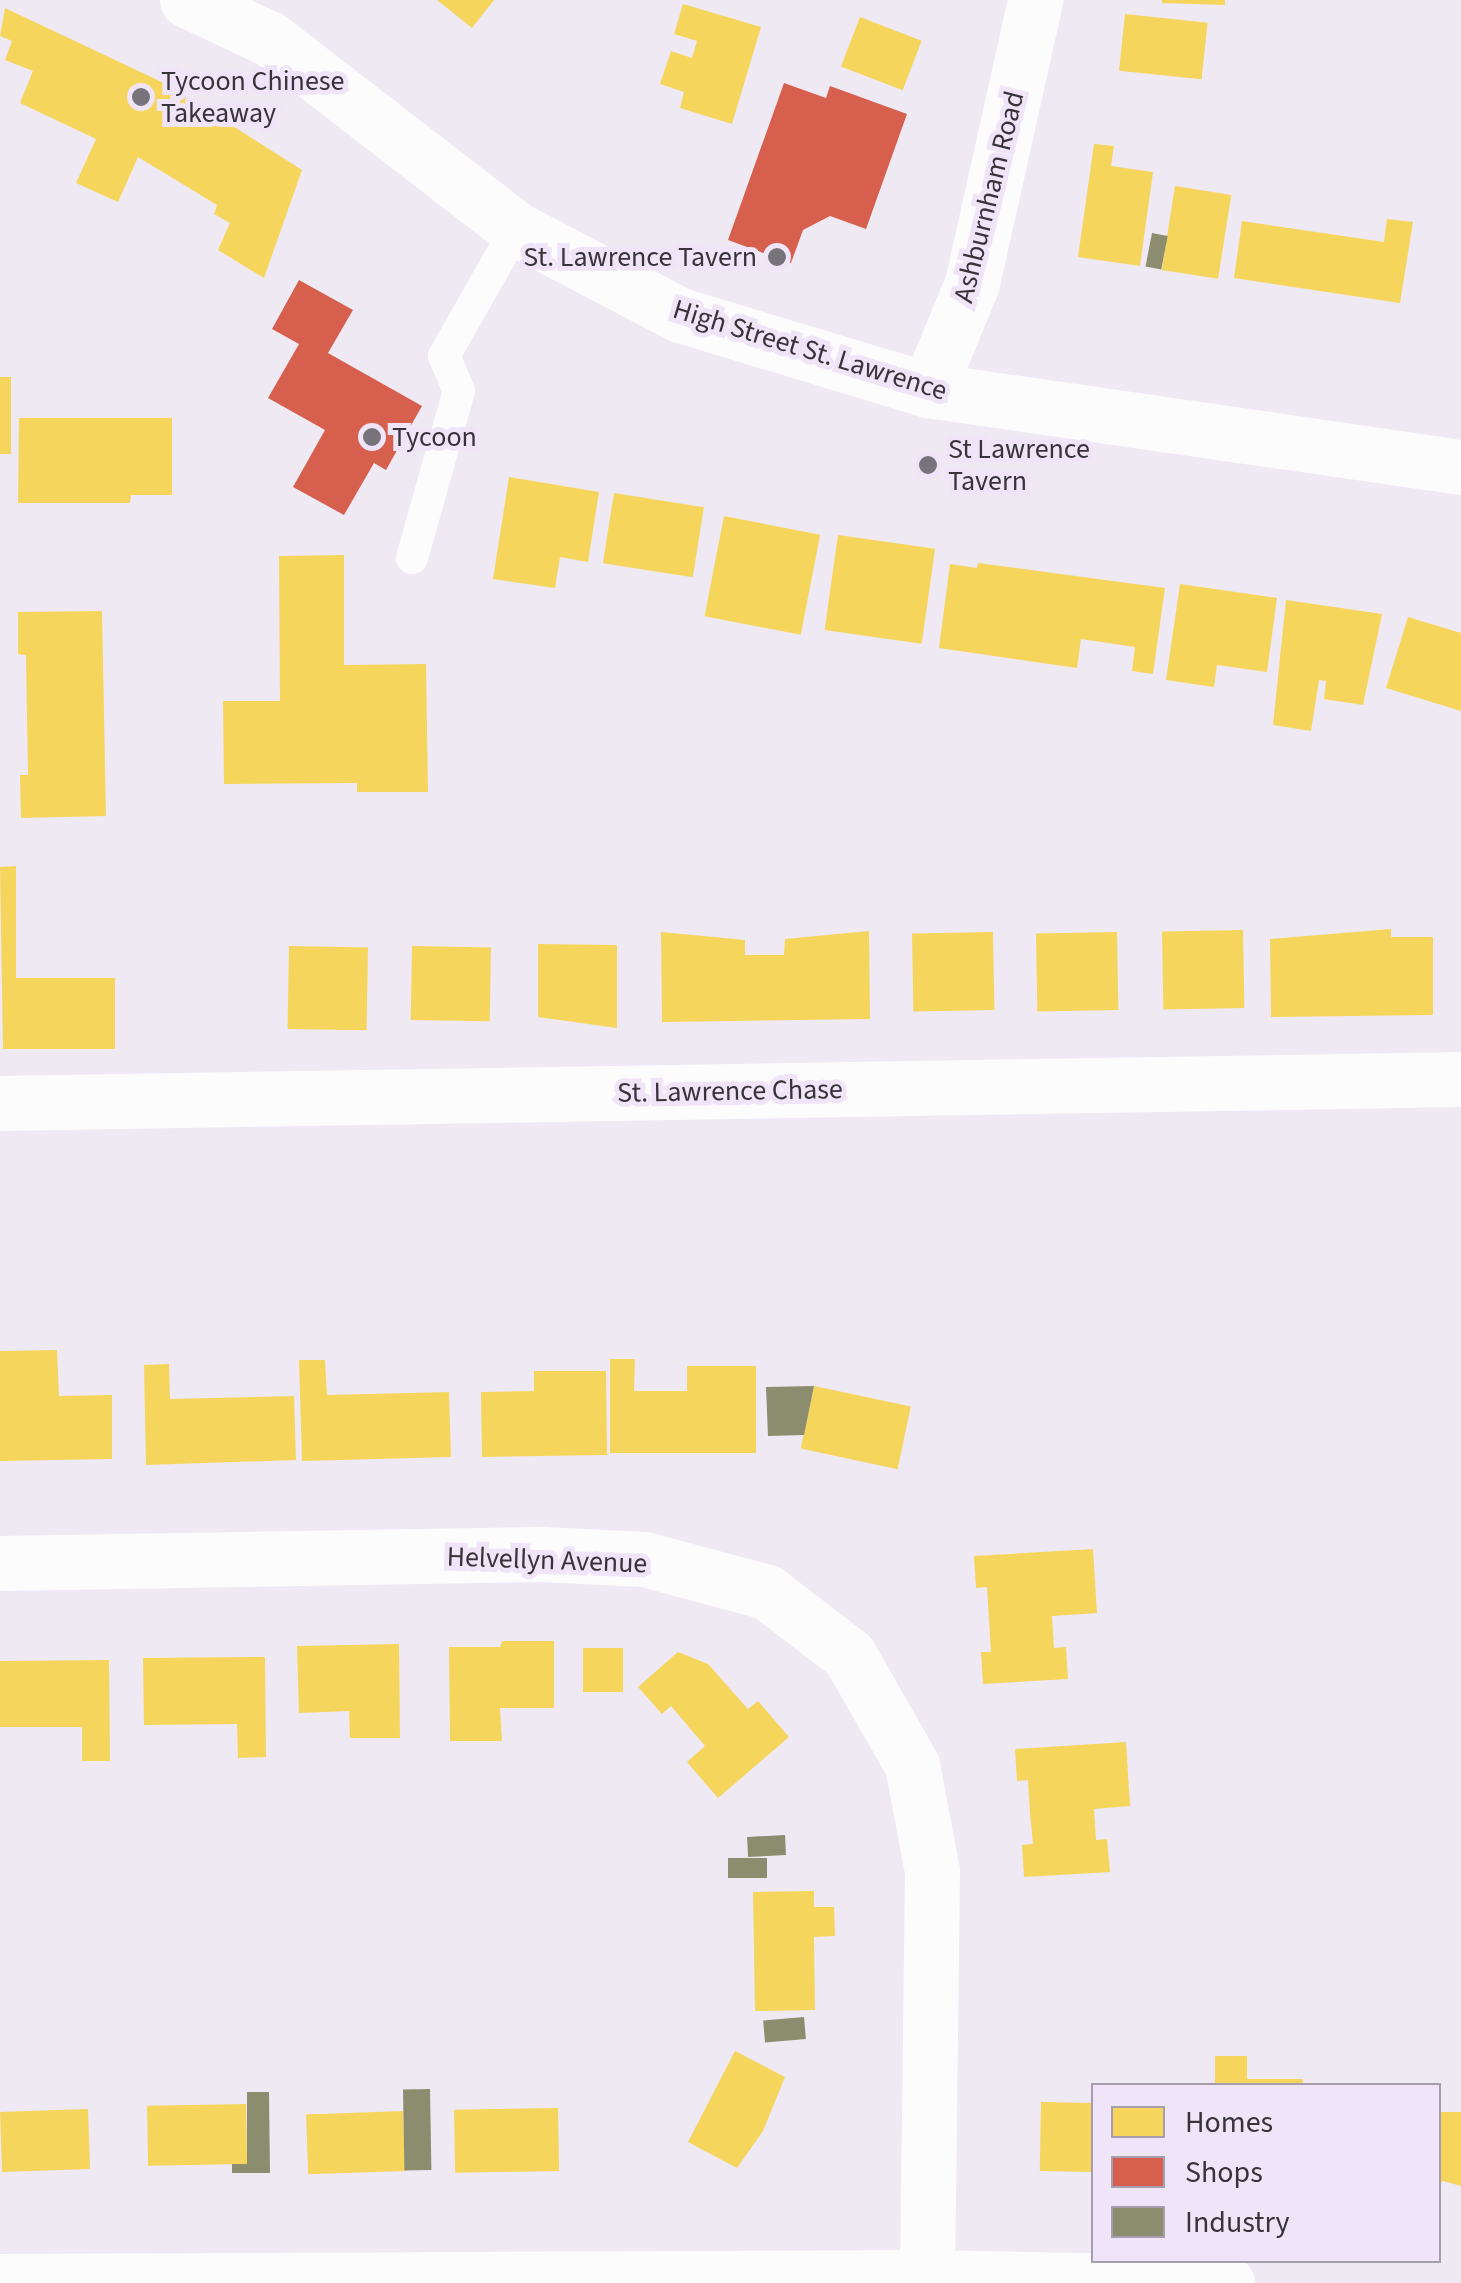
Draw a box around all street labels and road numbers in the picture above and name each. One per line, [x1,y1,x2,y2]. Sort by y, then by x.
street label: Ashburnham Road [946,88,1032,306]
street label: High Street St. Lawrence [669,292,951,408]
street label: St. Lawrence Chase [617,1072,843,1110]
street label: Helvellyn Avenue [446,1540,648,1580]

